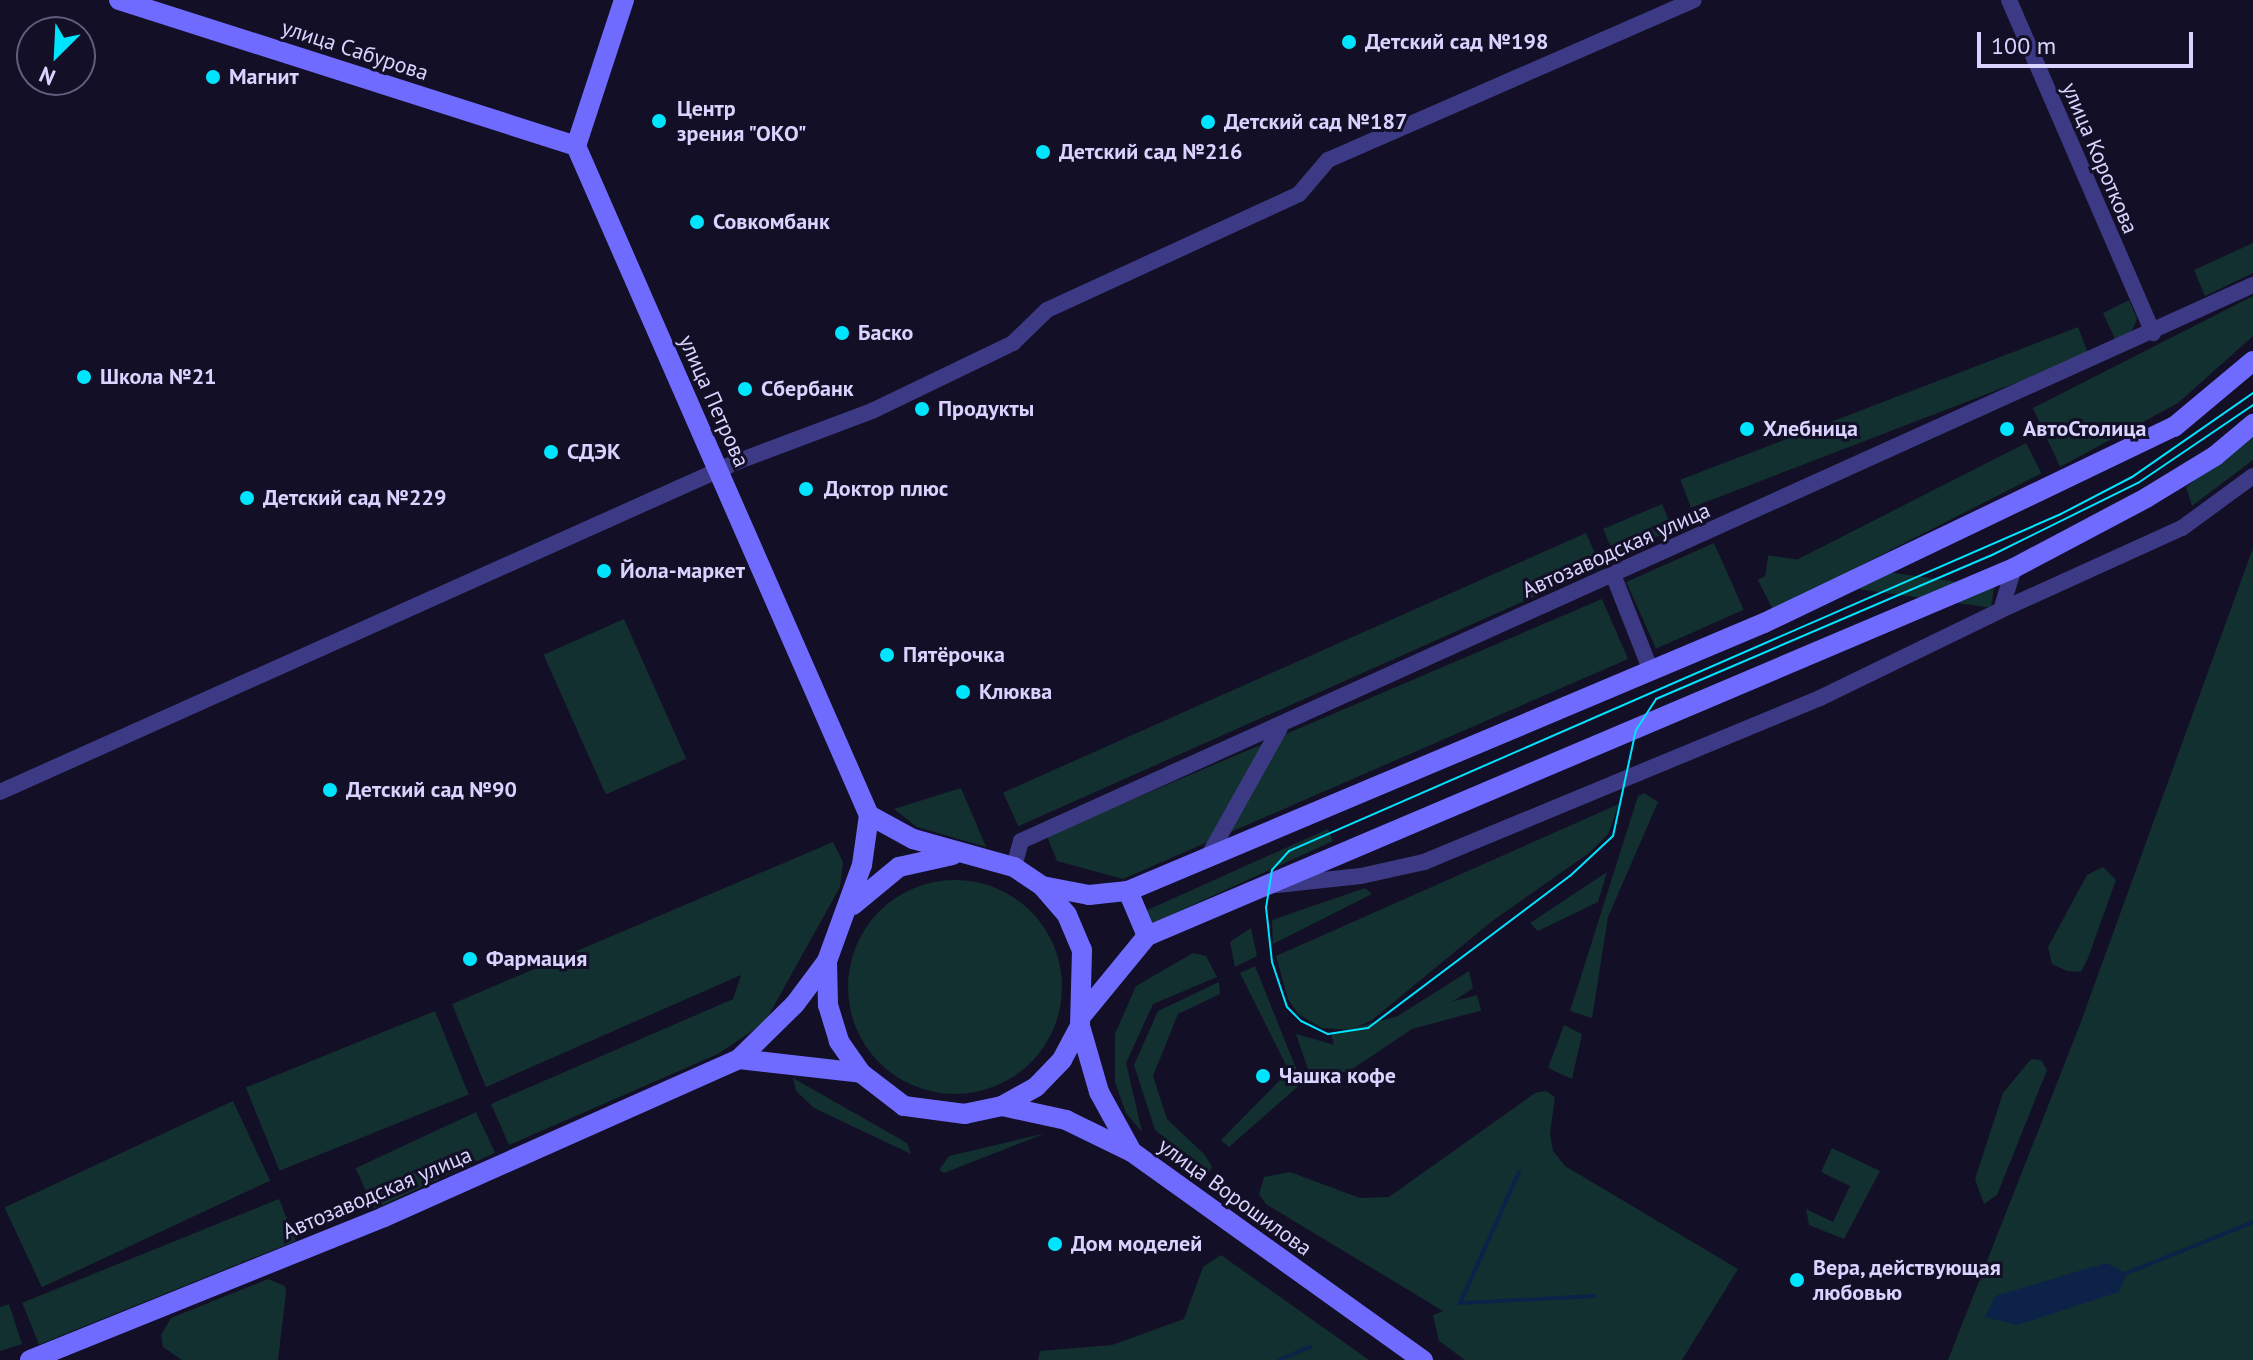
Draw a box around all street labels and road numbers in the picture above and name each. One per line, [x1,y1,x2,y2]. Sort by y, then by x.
street label: улица Сабурова [278,14,432,86]
street label: улица Короткова [2056,78,2144,238]
street label: улица Петрова [673,331,755,471]
street label: Автозаводская улица [1518,497,1714,603]
street label: улица Ворошилова [1153,1132,1317,1262]
street label: Автозаводская улица [278,1141,476,1245]

